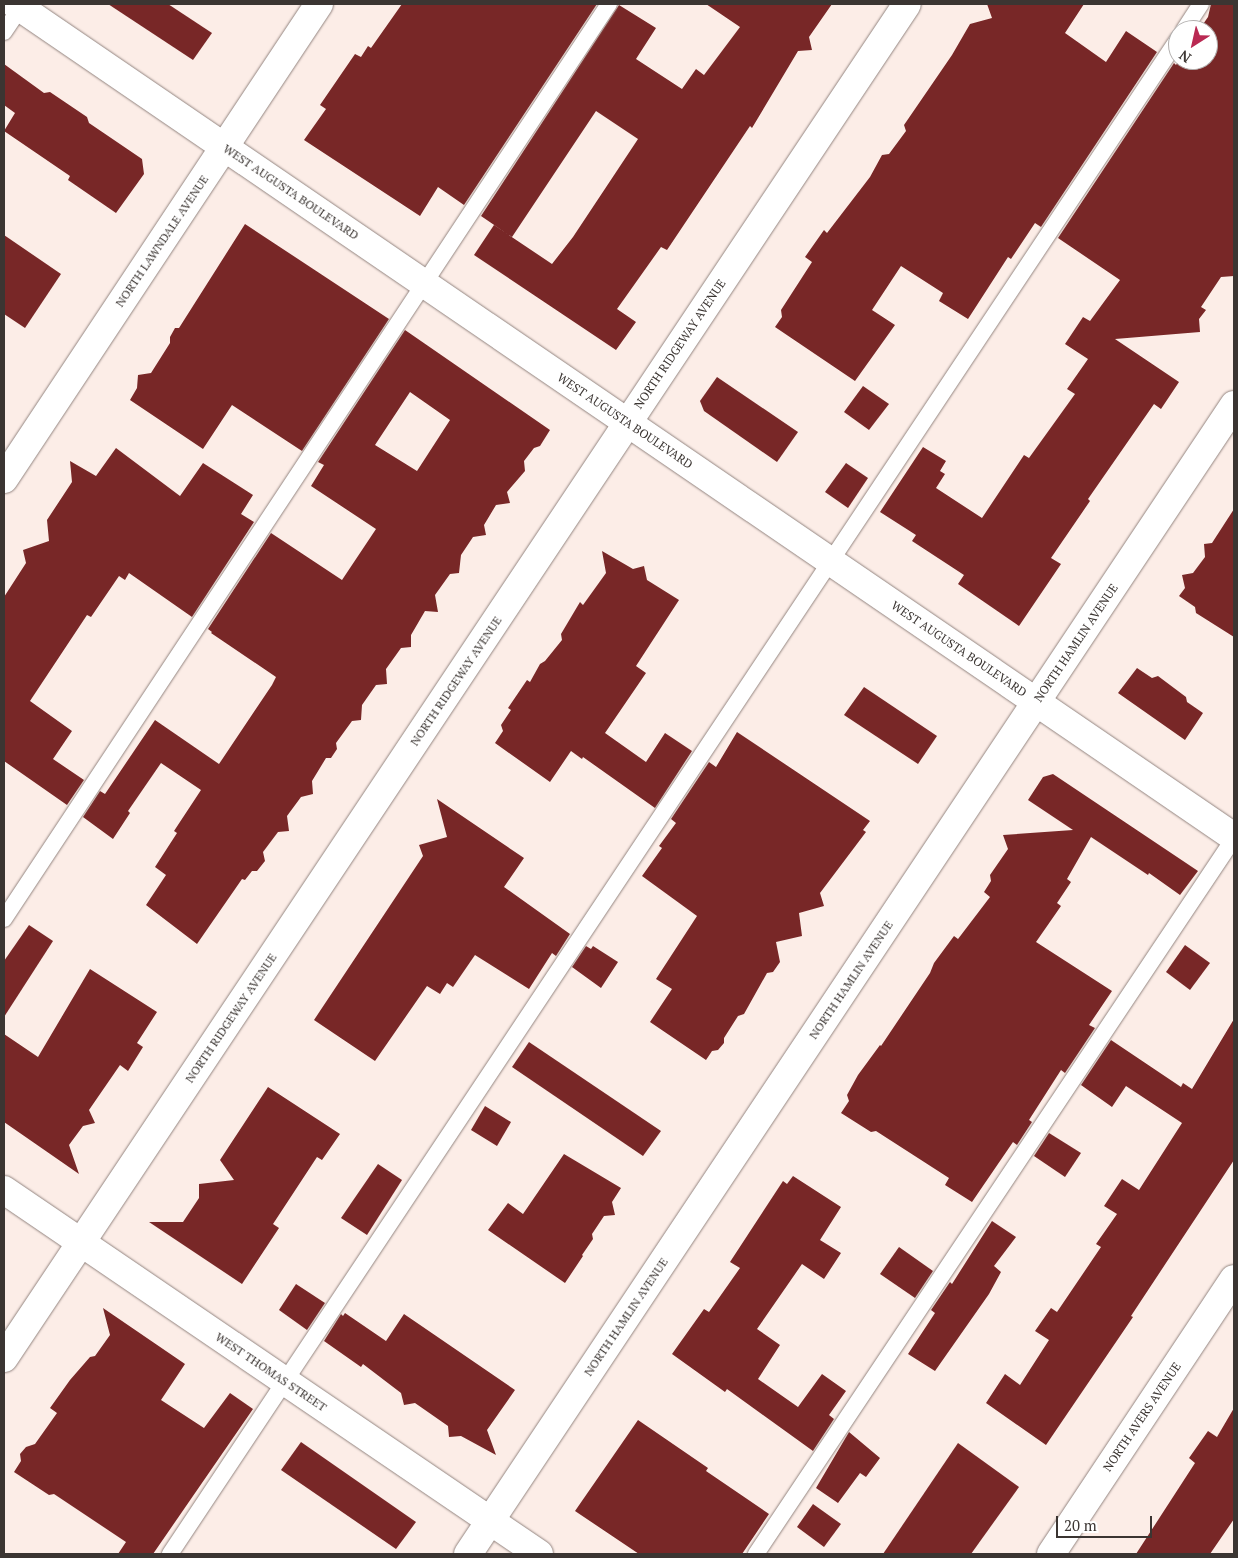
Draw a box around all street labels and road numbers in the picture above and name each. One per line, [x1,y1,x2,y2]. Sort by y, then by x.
street label: WEST AUGUSTA BOULEVARD [220,141,362,243]
street label: NORTH LAWNDALE AVENUE [112,172,212,310]
street label: NORTH RIDGEWAY AVENUE [631,276,729,412]
street label: WEST AUGUSTA BOULEVARD [554,370,696,472]
street label: NORTH HAMLIN AVENUE [1031,581,1121,705]
street label: WEST AUGUSTA BOULEVARD [888,598,1030,700]
street label: NORTH RIDGEWAY AVENUE [407,613,505,749]
street label: NORTH HAMLIN AVENUE [806,918,896,1042]
street label: NORTH RIDGEWAY AVENUE [182,950,280,1086]
street label: NORTH HAMLIN AVENUE [581,1255,671,1379]
street label: WEST THOMAS STREET [213,1329,329,1415]
street label: NORTH AVERS AVENUE [1100,1360,1184,1474]

